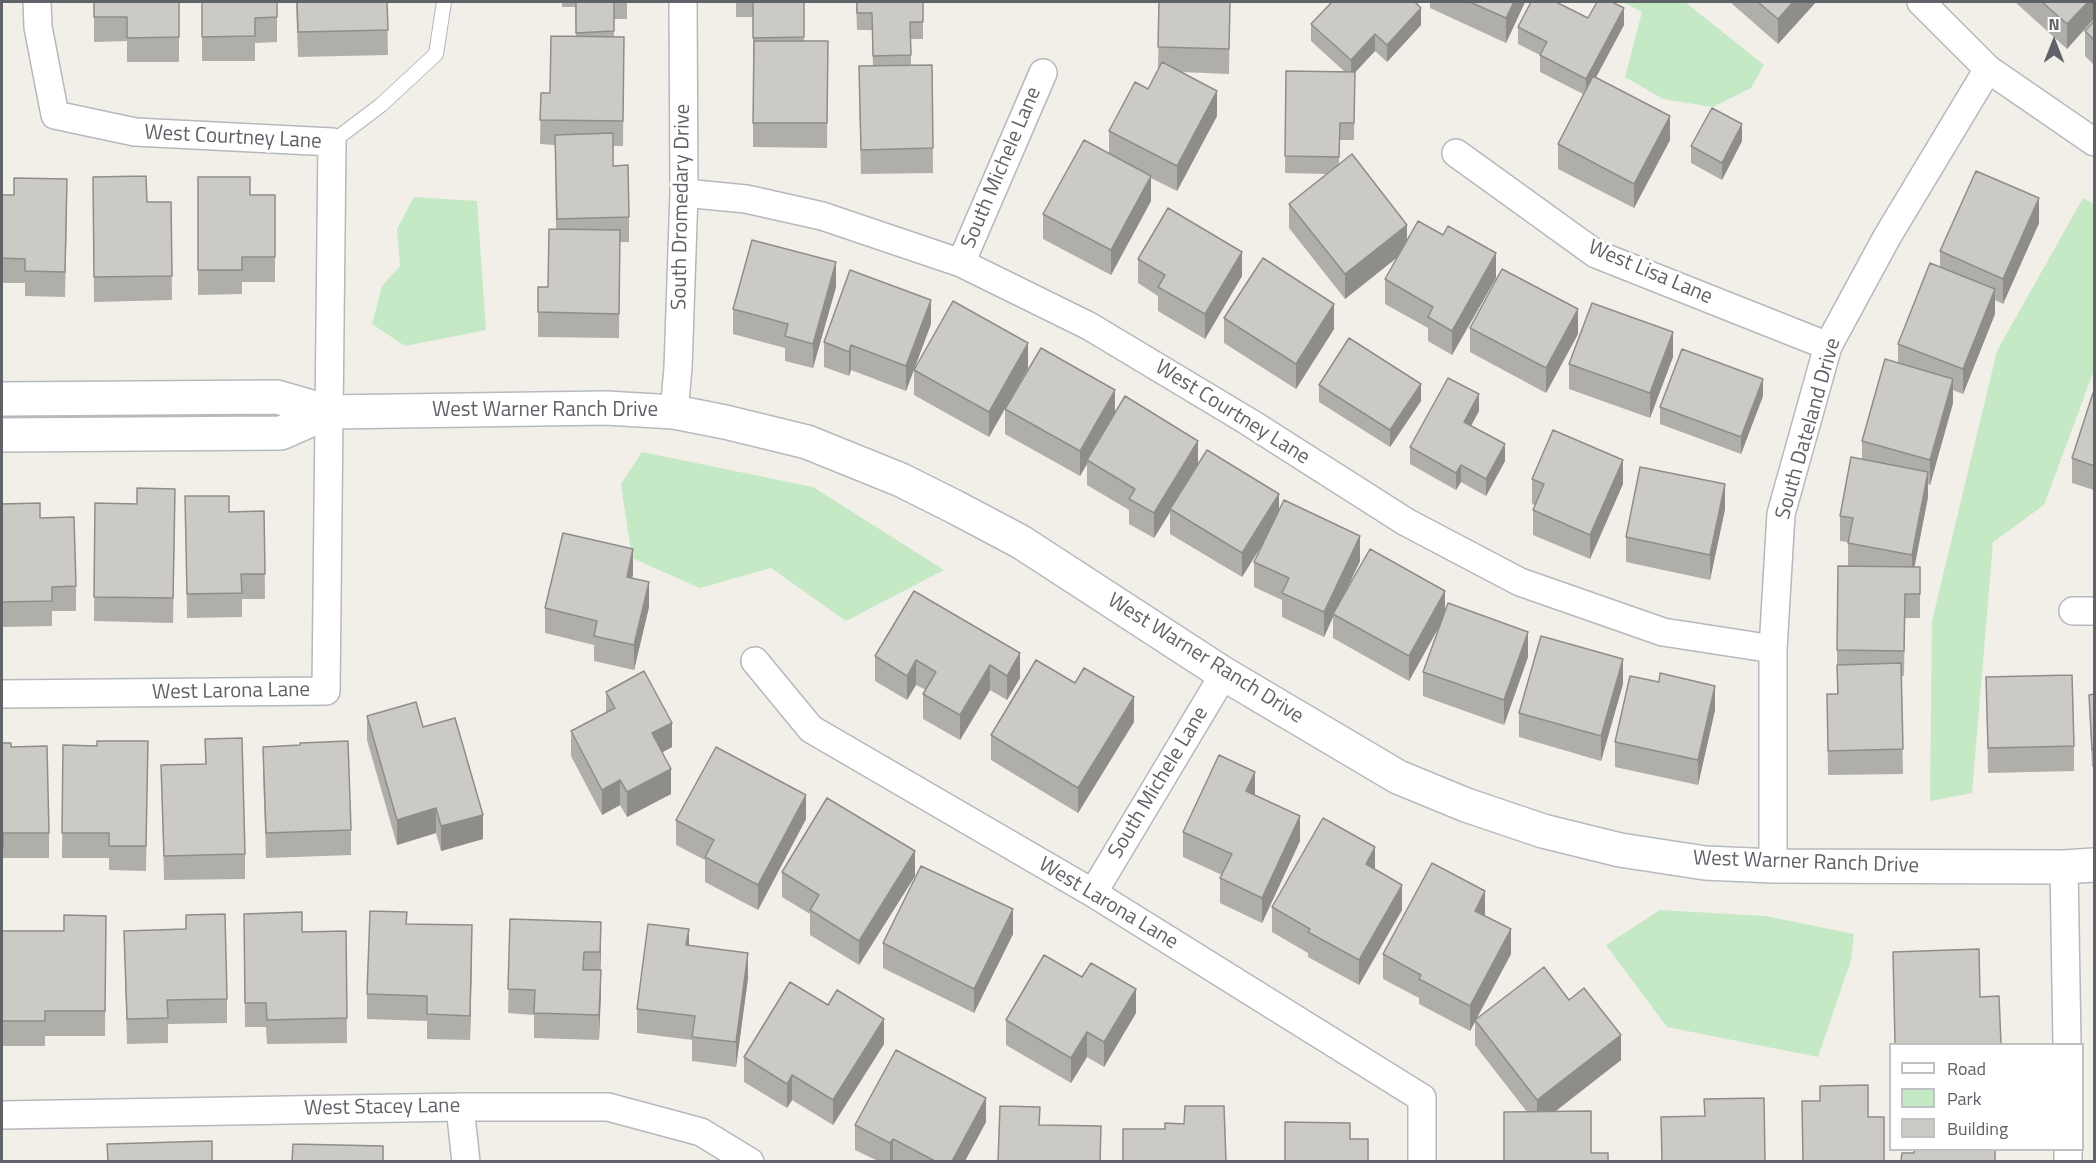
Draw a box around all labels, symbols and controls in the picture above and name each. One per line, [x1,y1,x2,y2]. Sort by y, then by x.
north arrow [2024,12,2084,72]
text: N [2048,12,2060,36]
street label: South Michele Lane [957,84,1047,252]
street label: South Dromedary Drive [668,104,696,310]
street label: West Courtney Lane [144,121,322,155]
street label: West Lisa Lane [1584,236,1716,310]
street label: South Dateland Drive [1771,336,1847,522]
street label: West Courtney Lane [1150,355,1314,471]
street label: West Warner Ranch Drive [432,398,658,424]
street label: West Warner Ranch Drive [1102,588,1308,730]
street label: West Larona Lane [152,678,310,706]
street label: South Michele Lane [1104,702,1214,864]
street label: West Warner Ranch Drive [1693,846,1919,880]
street label: West Larona Lane [1034,852,1182,956]
legend [1889,1043,2084,1151]
text: Road [1947,1055,1986,1082]
text: Park [1947,1085,1981,1112]
street label: West Stacey Lane [304,1094,460,1122]
text: Building [1947,1115,2008,1142]

